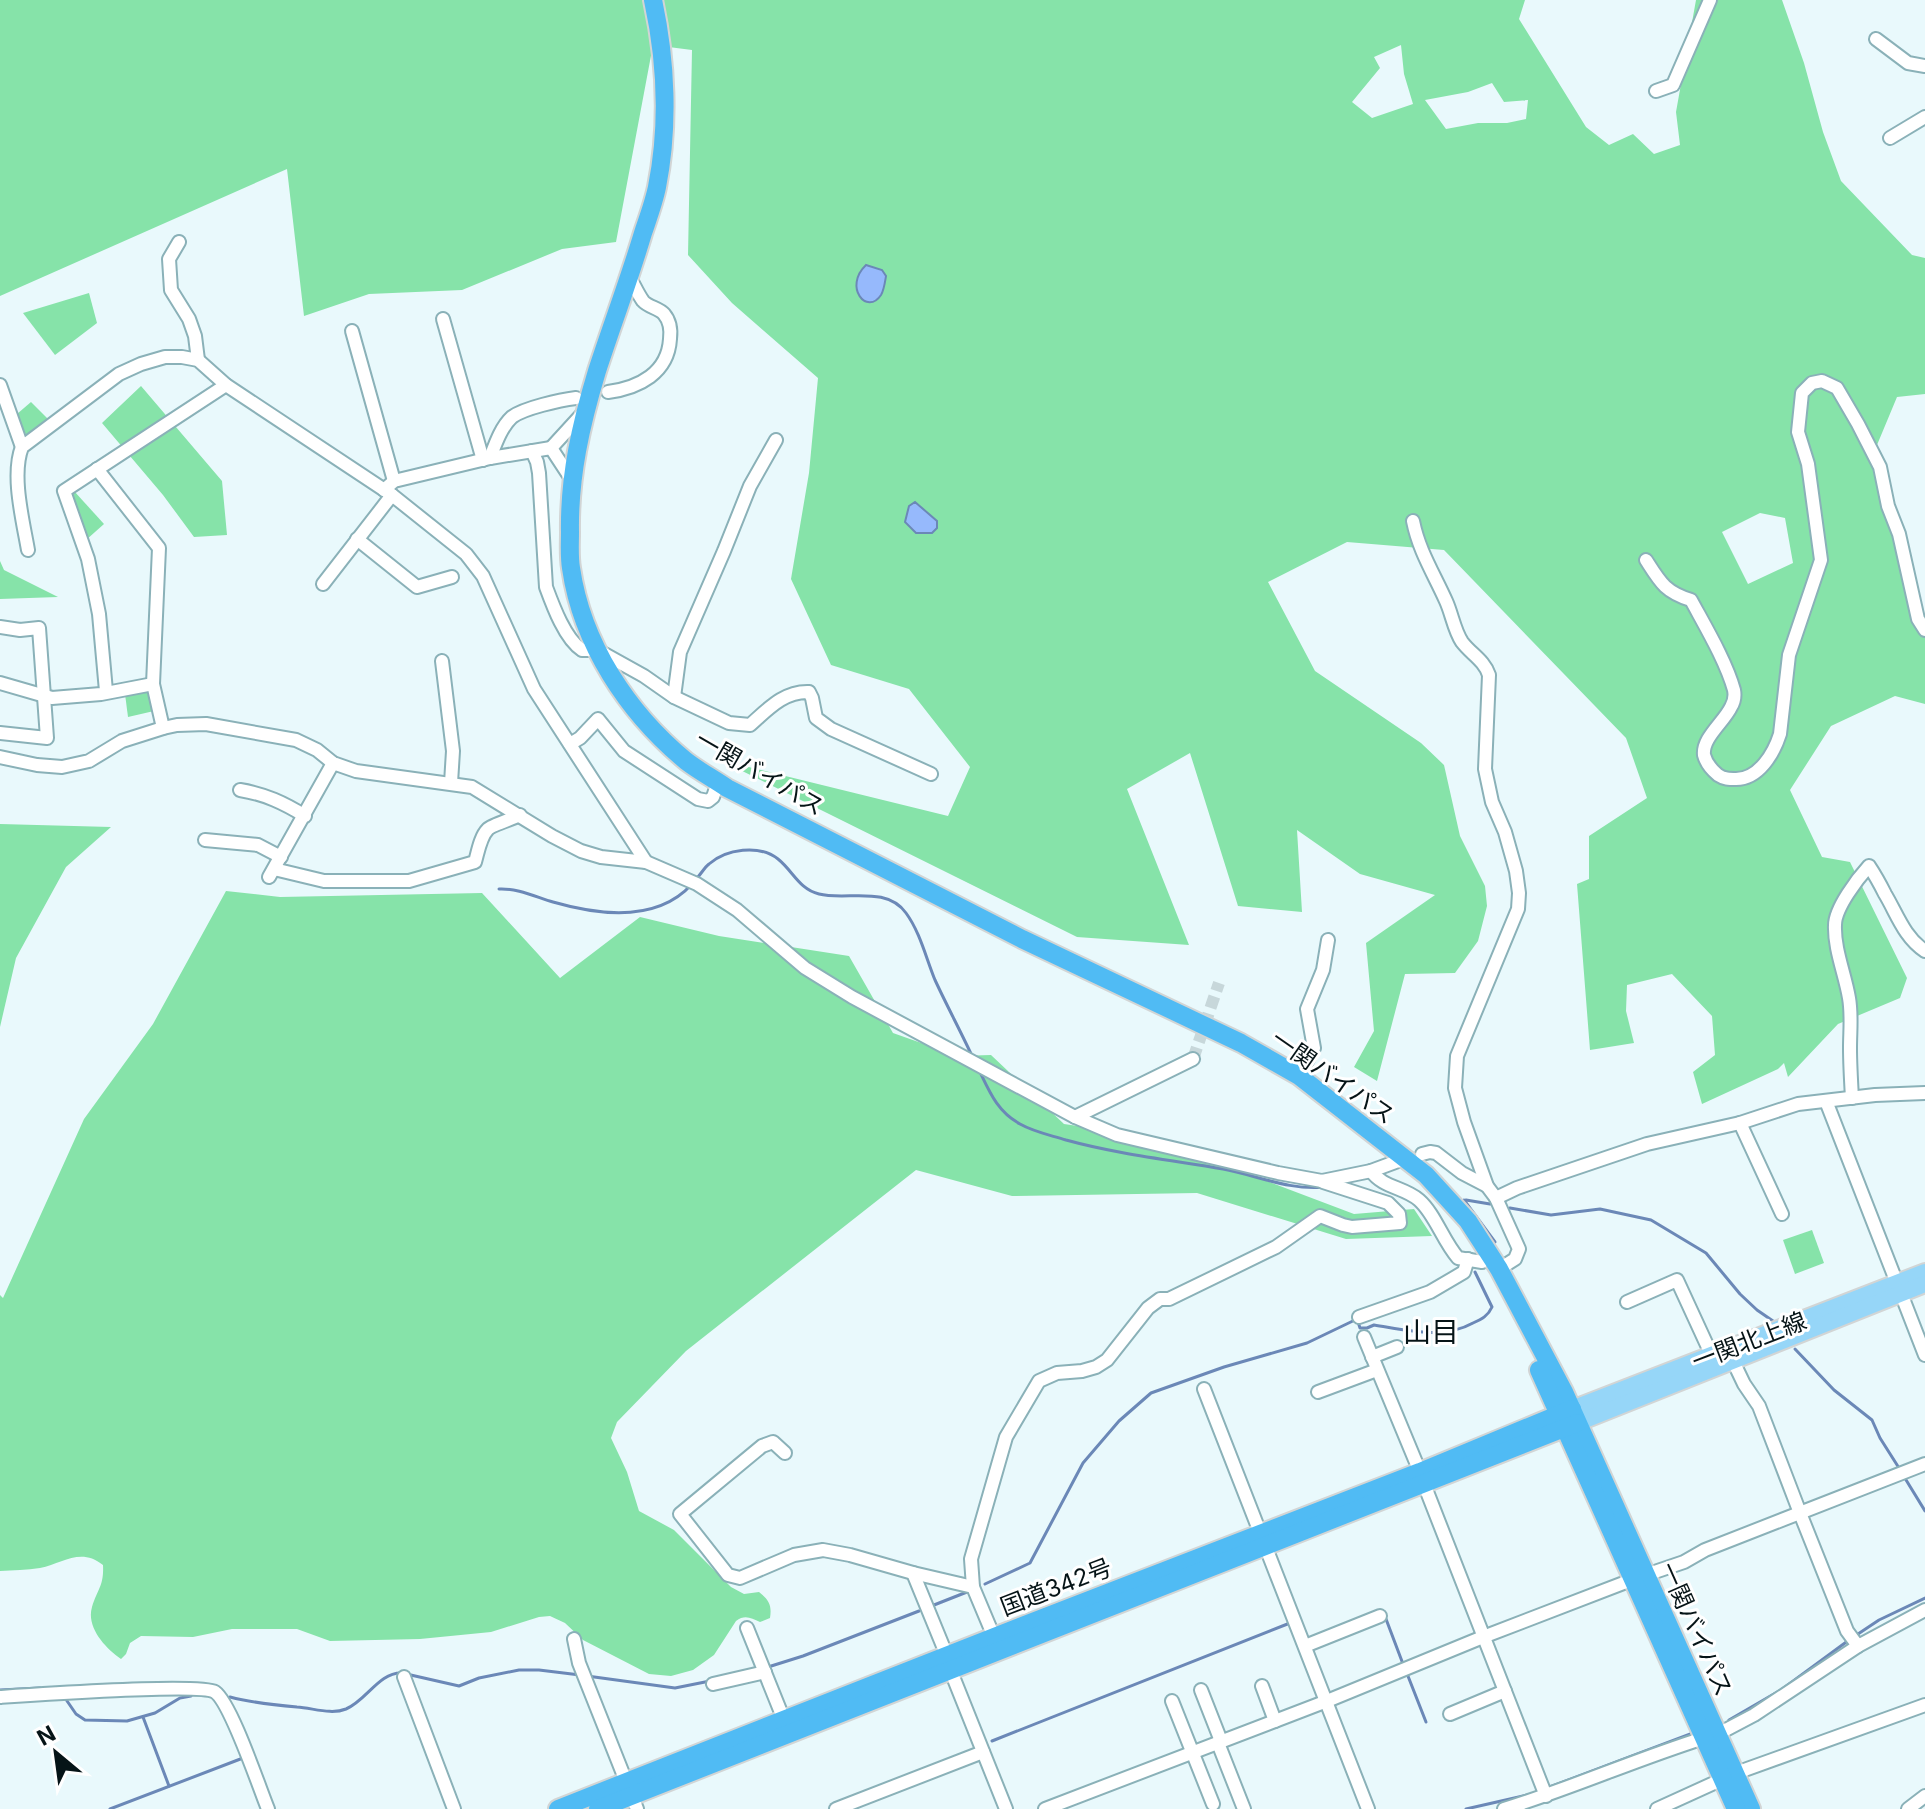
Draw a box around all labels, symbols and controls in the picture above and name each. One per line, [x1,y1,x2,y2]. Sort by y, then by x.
street label: 一関バイパス [691,725,829,821]
street label: 一関バイパス [1266,1024,1400,1130]
street label: 一関北上線 [1688,1306,1810,1376]
district label: 山目 [1403,1315,1459,1349]
street label: 国道342号 [996,1553,1116,1621]
street label: 一関バイパス [1654,1558,1738,1700]
north arrow [16,1713,96,1793]
text: N [33,1720,60,1751]

